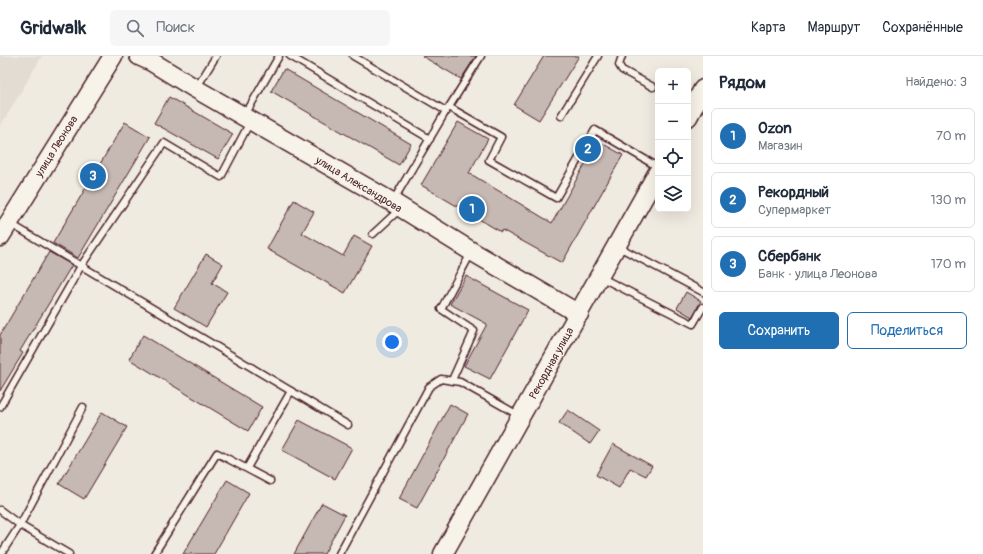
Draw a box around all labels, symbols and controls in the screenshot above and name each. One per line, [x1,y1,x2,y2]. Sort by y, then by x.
search box [110,10,390,46]
text: Gridwalk [20,16,86,40]
icon: search [124,17,146,39]
text: Поиск [156,18,195,37]
text: Карта [751,19,786,36]
text: Маршрут [808,19,860,36]
text: Сохранённые [882,19,963,36]
map controls [655,68,691,212]
button: + [655,68,691,104]
text: Рядом [719,72,766,93]
text: Найдено: 3 [905,74,967,90]
button: − [655,104,691,140]
street label: улица Леонова [32,113,80,180]
text: Ozon [758,119,792,138]
text: 1 [730,128,736,144]
text: 70 m [936,128,966,144]
pin: 2 [575,134,601,164]
text: Магазин [758,138,802,154]
button: locate [655,140,691,176]
street label: улица Александрова [312,153,404,215]
pin: 3 [80,161,106,191]
button: layers [655,176,691,212]
text: Рекордный [758,183,829,202]
text: 2 [729,192,737,208]
text: 130 m [930,192,966,208]
pin: 1 [459,194,485,224]
text: Супермаркет [758,202,831,218]
text: Сбербанк [758,247,821,266]
text: 3 [729,256,737,272]
text: 170 m [931,256,966,272]
text: Банк · улица Леонова [758,266,877,282]
button: Сохранить [719,312,839,349]
button: Поделиться [847,312,967,349]
street label: Рекордная улица [526,325,576,401]
your location [382,332,402,352]

